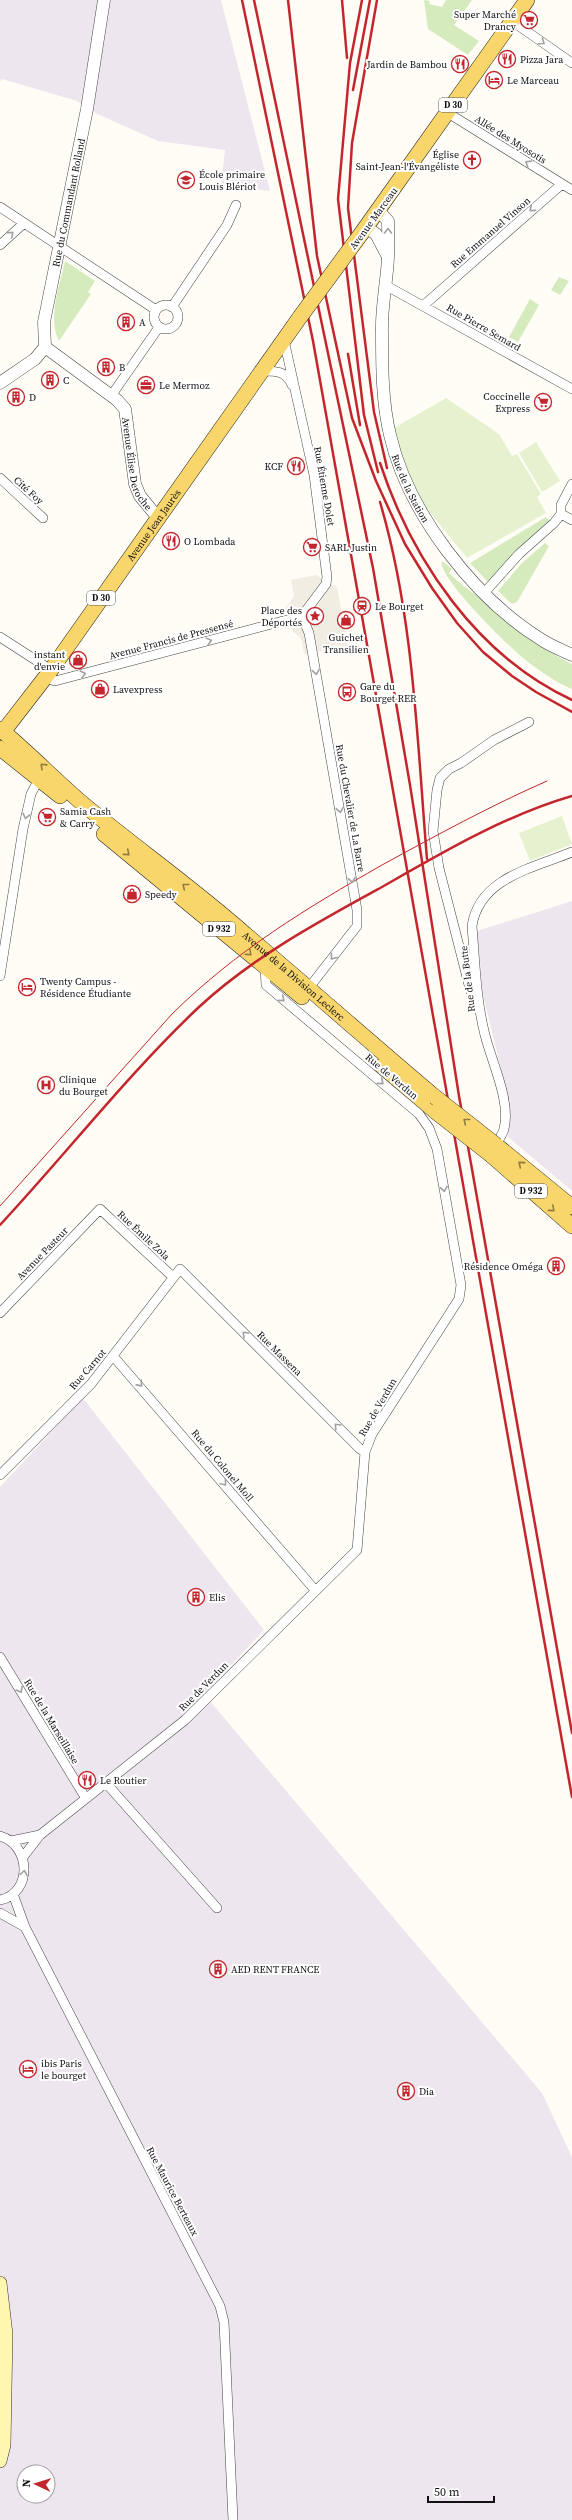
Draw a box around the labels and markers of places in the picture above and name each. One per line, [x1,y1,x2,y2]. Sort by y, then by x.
place label: Super Marché Drancy [454,8,517,33]
supermarket icon: Super Marché Drancy [519,10,539,30]
restaurant icon: Pizza Jara [497,49,517,69]
place label: Pizza Jara [520,53,564,66]
restaurant icon: Jardin de Bambou [450,54,470,74]
place label: Jardin de Bambou [366,58,447,71]
hotel icon: Le Marceau [484,70,504,90]
place label: Le Marceau [507,74,559,87]
place label: Église Saint-Jean-l'Évangéliste [356,148,459,173]
church icon: Église Saint-Jean-l'Évangéliste [462,150,482,170]
place label: École primaire Louis Blériot [199,168,265,193]
school or university icon: École primaire Louis Blériot [176,170,196,190]
building icon: A [116,312,136,332]
place label: A [139,316,146,329]
building icon: B [96,357,116,377]
place label: B [119,361,125,374]
building icon: C [40,370,60,390]
place label: C [63,374,69,387]
office icon: Le Mermoz [136,375,156,395]
place label: Le Mermoz [159,379,210,392]
building icon: D [6,387,26,407]
place label: Coccinelle Express [483,390,530,415]
place label: D [29,391,36,404]
supermarket icon: Coccinelle Express [533,392,553,412]
restaurant icon: KCF [286,456,306,476]
place label: KCF [265,460,283,473]
restaurant icon: O Lombada [161,531,181,551]
place label: O Lombada [184,535,236,548]
supermarket icon: SARL Justin [302,537,322,557]
place label: SARL Justin [325,541,377,554]
station icon: Le Bourget [352,596,372,616]
place label: Le Bourget [375,600,424,613]
place label: Place des Déportés [261,604,302,629]
place icon: Place des Déportés [305,606,325,626]
shop icon: Guichet Transilien [336,610,356,630]
place label: Guichet Transilien [323,631,369,656]
place label: instant d'envie [34,648,66,673]
shop icon: instant d'envie [68,650,88,670]
shop icon: Lavexpress [90,679,110,699]
place label: Gare du Bourget RER [360,680,417,705]
bus stop icon: Gare du Bourget RER [337,682,357,702]
place label: Lavexpress [113,683,163,696]
place label: Samia Cash & Carry [60,805,111,830]
supermarket icon: Samia Cash & Carry [37,807,57,827]
shop icon: Speedy [122,884,142,904]
place label: Speedy [145,888,178,901]
place label: Twenty Campus - Résidence Étudiante [40,975,131,1000]
hotel icon: Twenty Campus - Résidence Étudiante [17,977,37,997]
place label: Clinique du Bourget [59,1073,109,1098]
hospital icon: Clinique du Bourget [36,1075,56,1095]
building icon: Résidence Oméga [546,1256,566,1276]
place label: Résidence Oméga [464,1260,544,1273]
building icon: Elis [186,1587,206,1607]
place label: Elis [209,1591,225,1604]
restaurant icon: Le Routier [77,1770,97,1790]
place label: Le Routier [100,1774,147,1787]
building icon: AED RENT FRANCE [208,1959,228,1979]
place label: AED RENT FRANCE [231,1963,319,1976]
place label: ibis Paris le bourget [41,2057,87,2082]
hotel icon: ibis Paris le bourget [18,2059,38,2079]
building icon: Dia [396,2081,416,2101]
place label: Dia [419,2085,435,2098]

